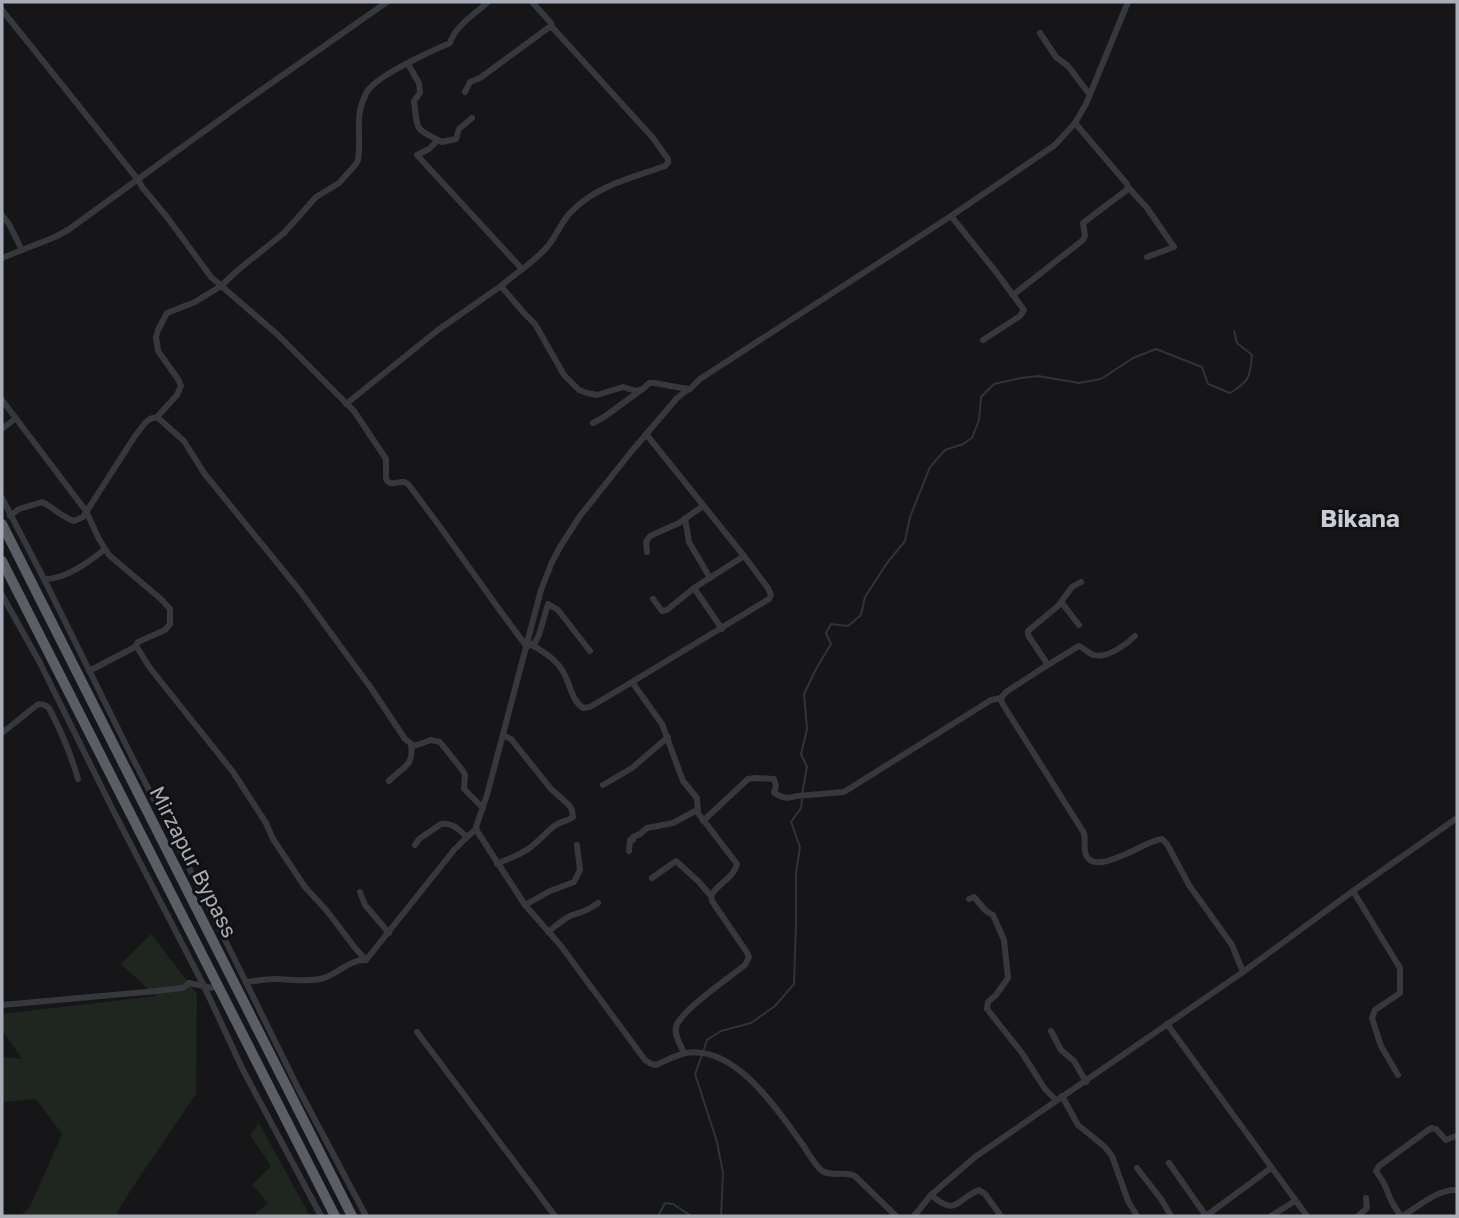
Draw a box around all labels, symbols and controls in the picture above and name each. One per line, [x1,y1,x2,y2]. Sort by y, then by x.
district label: Bikana [1320,503,1400,532]
street label: Mirzapur Bypass [145,782,243,942]

